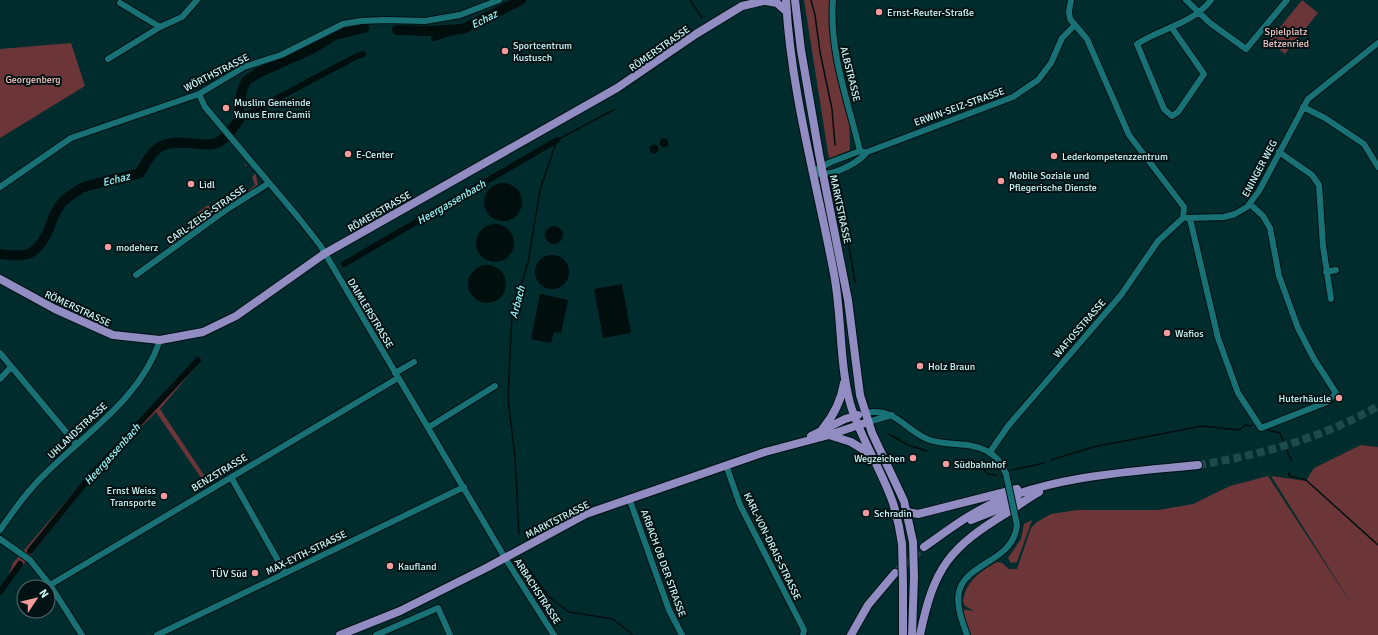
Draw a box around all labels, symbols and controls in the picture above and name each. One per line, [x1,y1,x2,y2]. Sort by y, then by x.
water label: Echaz [469,7,501,32]
marker: Ernst-Reuter-Straße [874,7,884,17]
place label: Ernst-Reuter-Straße [887,7,974,19]
street label: RÖMERSTRASSE [627,23,692,74]
park label: Spielplatz Betzenried [1263,26,1309,50]
place label: Sportcentrum Kustusch [513,40,572,64]
street label: ALBSTRASSE [837,45,863,103]
marker: Sportcentrum Kustusch [500,46,510,56]
street label: WÖRTHSTRASSE [182,51,251,95]
park label: Georgenberg [5,74,61,86]
street label: ERWIN-SEIZ-STRASSE [912,85,1007,129]
place label: Muslim Gemeinde Yunus Emre Camii [234,97,311,121]
marker: Muslim Gemeinde Yunus Emre Camii [221,103,231,113]
street label: ENINGER WEG [1240,138,1280,199]
marker: E-Center [343,149,353,159]
place label: E-Center [356,149,394,161]
marker: Lederkompetenzzentrum [1049,151,1059,161]
place label: Lederkompetenzzentrum [1062,151,1168,163]
water label: Echaz [101,170,132,189]
place label: Mobile Soziale und Pflegerische Dienste [1009,170,1097,194]
street label: MARKTSTRASSE [827,174,853,245]
marker: Mobile Soziale und Pflegerische Dienste [996,176,1006,186]
water label: Heergassenbach [414,177,489,227]
marker: Lidl [186,179,196,189]
place label: Lidl [199,179,215,191]
street label: CARL-ZEISS-STRASSE [165,183,249,247]
street label: RÖMERSTRASSE [346,189,414,235]
marker: modeherz [103,242,113,252]
place label: modeherz [116,242,159,254]
street label: DAIMLERSTRASSE [345,276,396,351]
water label: Arbach [507,283,528,320]
street label: RÖMERSTRASSE [43,288,113,330]
street label: WAFIOSSTRASSE [1051,297,1109,360]
marker: Wafios [1162,328,1172,338]
place label: Wafios [1175,328,1204,340]
marker: Holz Braun [915,361,925,371]
place label: Holz Braun [928,361,975,373]
place label: Huterhäusle [1278,393,1331,405]
marker: Huterhäusle [1334,393,1344,403]
street label: UHLANDSTRASSE [45,400,110,461]
water label: Heergassenbach [82,420,144,487]
street label: BENZSTRASSE [189,451,250,494]
place label: Wegzeichen [854,453,905,465]
marker: Wegzeichen [908,453,918,463]
marker: Südbahnhof [941,459,951,469]
place label: Südbahnhof [954,459,1006,471]
place label: Ernst Weiss Transporte [107,485,157,509]
marker: Ernst Weiss Transporte [159,491,169,501]
street label: KARL-VON-DRAIS-STRASSE [741,491,803,602]
street label: MARKTSTRASSE [523,498,592,541]
street label: ARBACH OB DER STRASSE [638,508,688,619]
marker: Schradin [861,508,871,518]
place label: Schradin [874,508,912,520]
street label: MAX-EYTH-STRASSE [264,528,349,578]
street label: ARBACHSTRASSE [511,556,563,627]
marker: Kaufland [385,561,395,571]
place label: Kaufland [398,561,437,573]
place label: TÜV Süd [211,568,247,580]
marker: TÜV Süd [250,568,260,578]
north arrow [16,579,56,619]
text: N [36,587,51,600]

